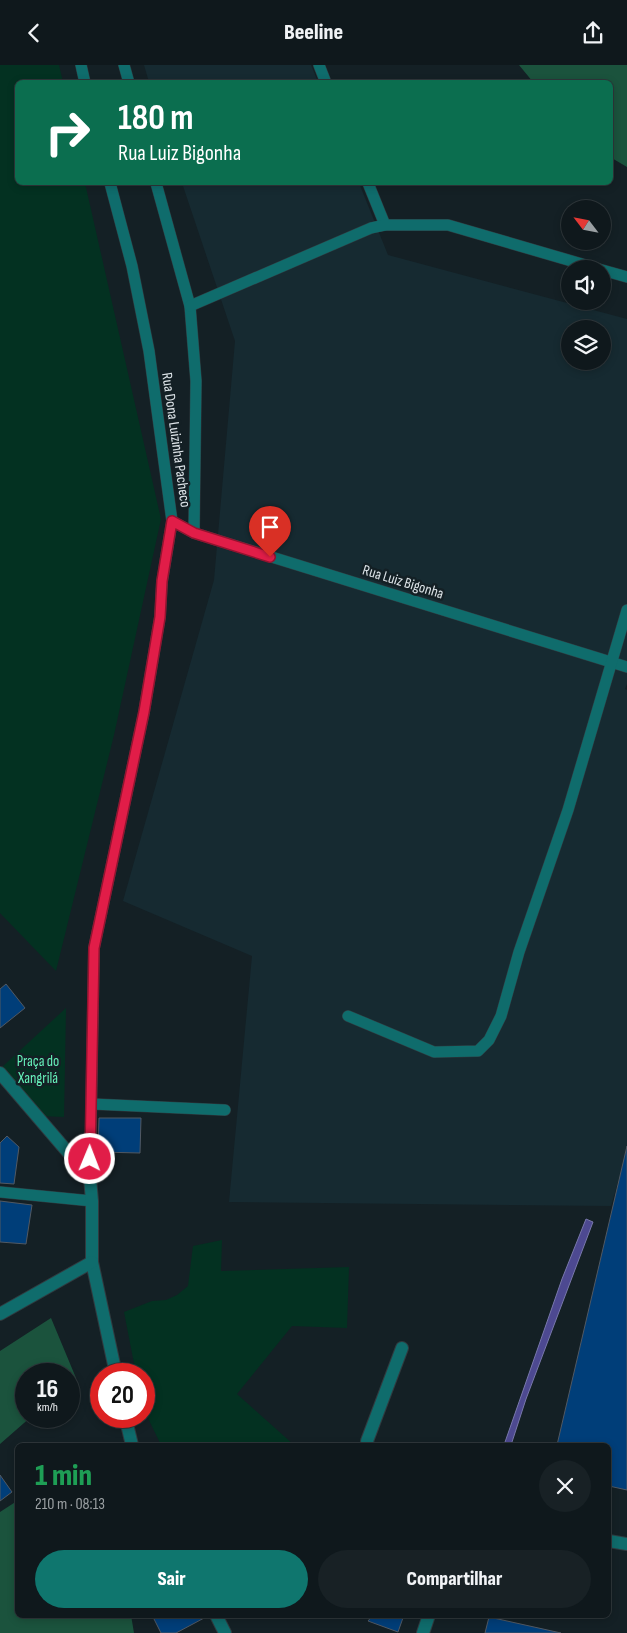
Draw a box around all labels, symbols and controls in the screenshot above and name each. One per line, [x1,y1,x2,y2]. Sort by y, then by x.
icon: back [20,19,48,47]
text: Beeline [284,19,343,46]
icon: share [579,19,607,47]
text: 180 m [118,97,194,140]
icon: right [35,100,100,165]
text: Rua Luiz Bigonha [118,140,241,167]
north arrow [561,200,611,250]
map controls [561,200,611,370]
button: sound [561,260,611,310]
button: layers [561,320,611,370]
street label: Rua Dona Luizinha Pacheco [157,371,195,509]
pin [249,506,291,557]
icon: arrive [256,513,284,541]
street label: Rua Luiz Bigonha [360,561,446,603]
park label: Praça do Xangrilá [17,1052,59,1088]
position arrow [63,1132,115,1184]
speed limit sign: 20 [90,1363,155,1428]
text: 16 [37,1374,58,1405]
text: km/h [37,1400,58,1415]
text: 1 min [35,1458,92,1494]
button: close [539,1460,591,1512]
text: 210 m · 08:13 [35,1495,105,1514]
button: Sair [35,1550,308,1608]
button: Compartilhar [318,1550,591,1608]

